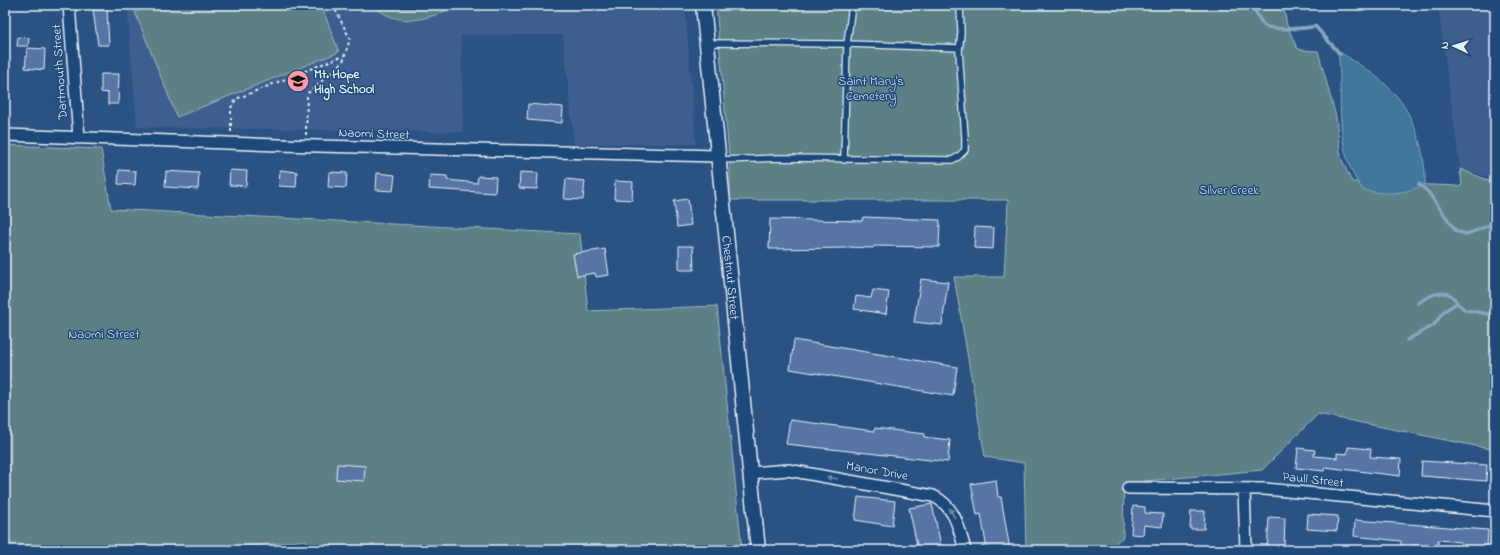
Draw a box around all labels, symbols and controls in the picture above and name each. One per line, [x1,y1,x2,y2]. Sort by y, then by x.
street label: Dartmouth Street [47,23,73,121]
north arrow [1434,26,1474,66]
text: N [1437,41,1453,50]
place label: Mt. Hope High School [314,65,374,101]
school or university icon: Mt. Hope High School [285,68,311,94]
park label: Saint Mary's Cemetery [838,72,904,107]
street label: Naomi Street [338,123,410,145]
park label: Silver Creek [1199,181,1259,200]
street label: Chestnut Street [717,235,744,321]
park label: Naomi Street [69,325,140,344]
street label: Manor Drive [845,456,910,486]
street label: Paull Street [1281,467,1345,493]
one-way arrow [826,474,838,480]
one-way arrow [949,507,956,519]

